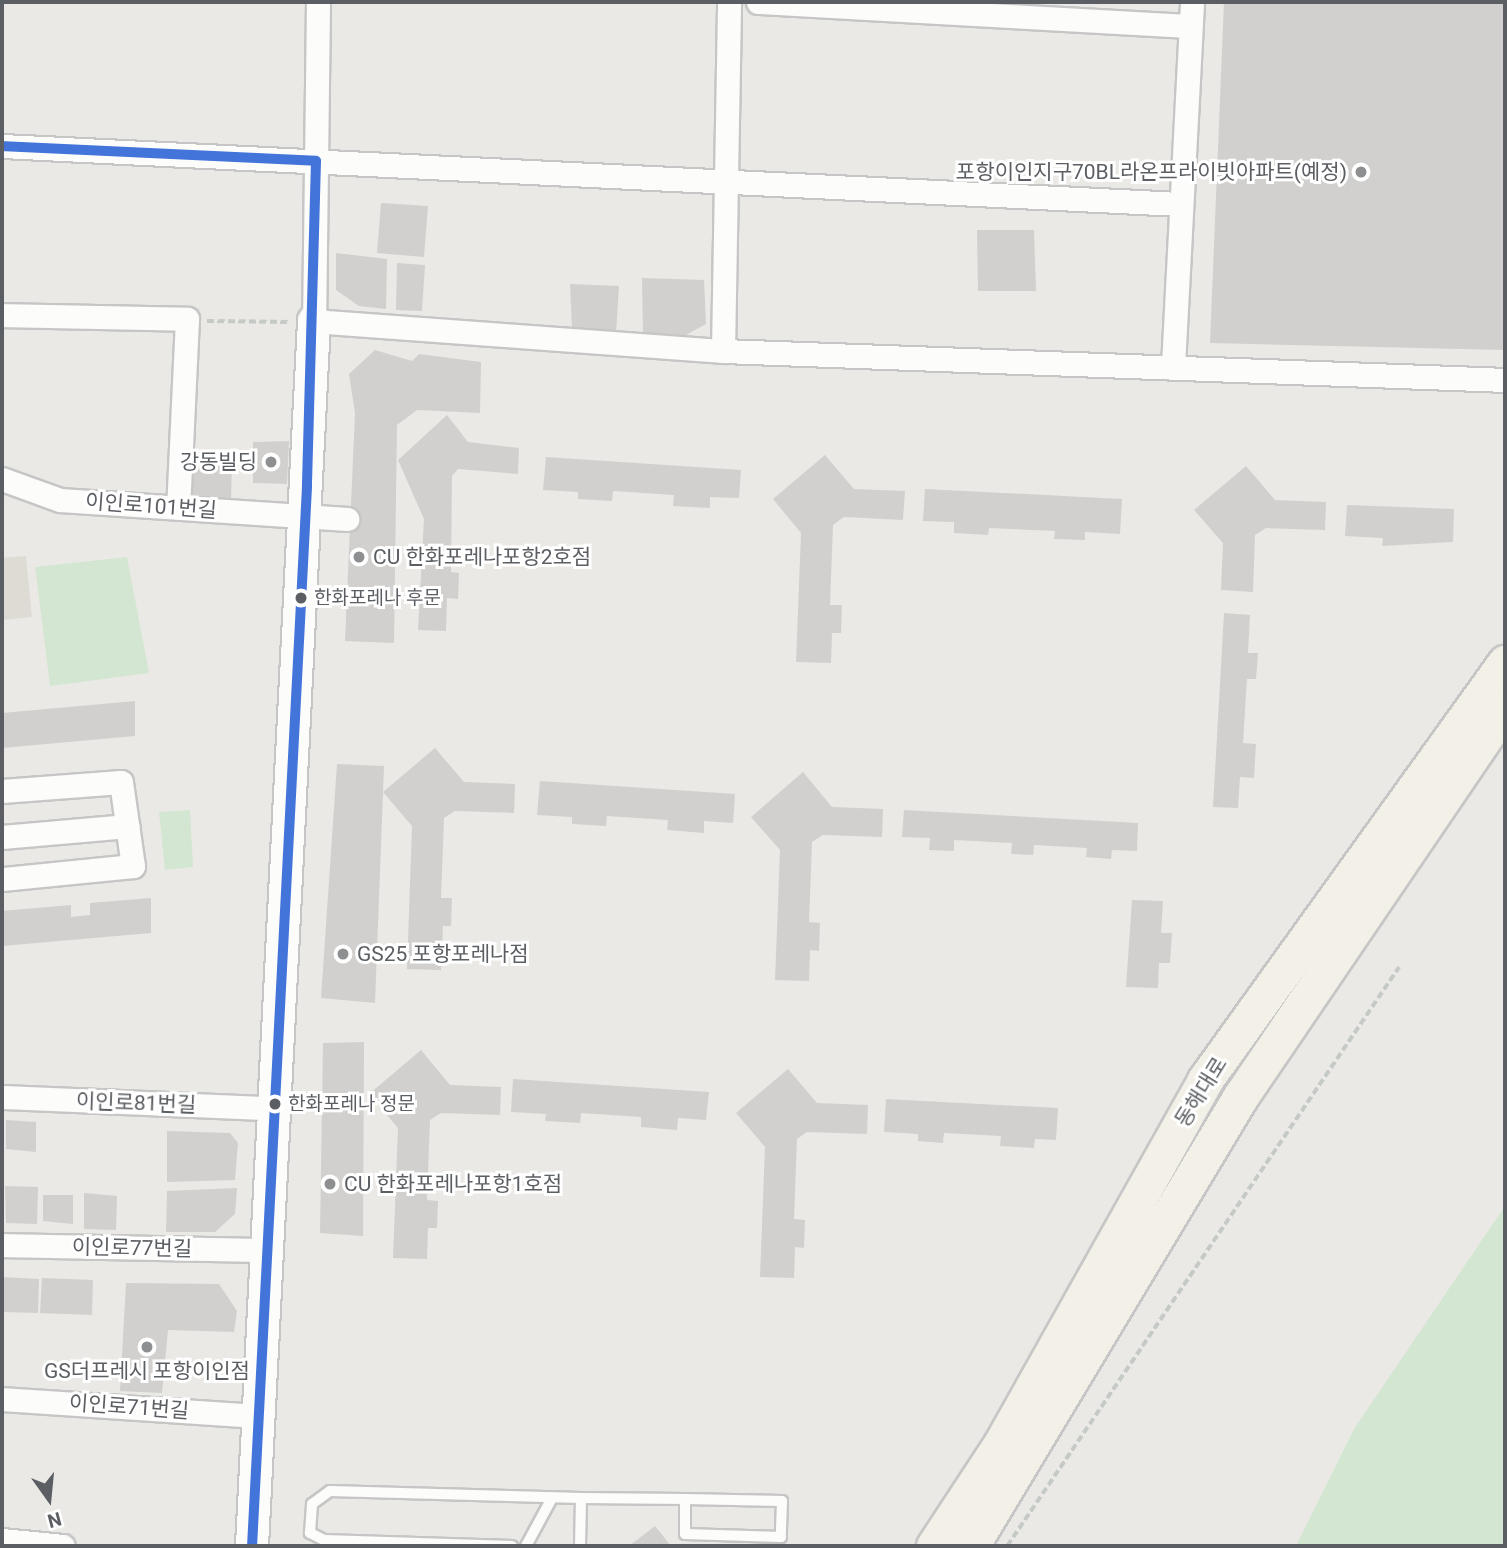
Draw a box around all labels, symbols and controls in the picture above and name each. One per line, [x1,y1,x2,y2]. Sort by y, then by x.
place label: 포항이인지구70BL라온프라이빗아파트(예정) [956,159,1347,185]
marker: 포항이인지구70BL라온프라이빗아파트(예정) [1353,164,1369,180]
place label: 강동빌딩 [180,449,257,475]
marker: 강동빌딩 [263,454,279,470]
street label: 이인로101번길 [84,489,218,523]
place label: CU 한화포레나포항2호점 [373,544,591,570]
marker: CU 한화포레나포항2호점 [351,549,367,565]
place label: 한화포레나 후문 [314,587,441,609]
marker: 한화포레나 후문 [294,591,308,605]
place label: GS25 포항포레나점 [357,941,529,967]
marker: GS25 포항포레나점 [335,946,351,962]
street label: 동해대로 [1170,1053,1232,1131]
street label: 이인로81번길 [75,1088,197,1118]
place label: 한화포레나 정문 [288,1093,415,1115]
marker: 한화포레나 정문 [268,1097,282,1111]
place label: CU 한화포레나포항1호점 [344,1171,562,1197]
marker: CU 한화포레나포항1호점 [322,1176,338,1192]
street label: 이인로77번길 [72,1234,192,1262]
marker: GS더프레시 포항이인점 [139,1339,155,1355]
place label: GS더프레시 포항이인점 [44,1358,250,1384]
street label: 이인로71번길 [68,1390,190,1424]
north arrow [14,1464,84,1534]
text: N [45,1507,64,1533]

